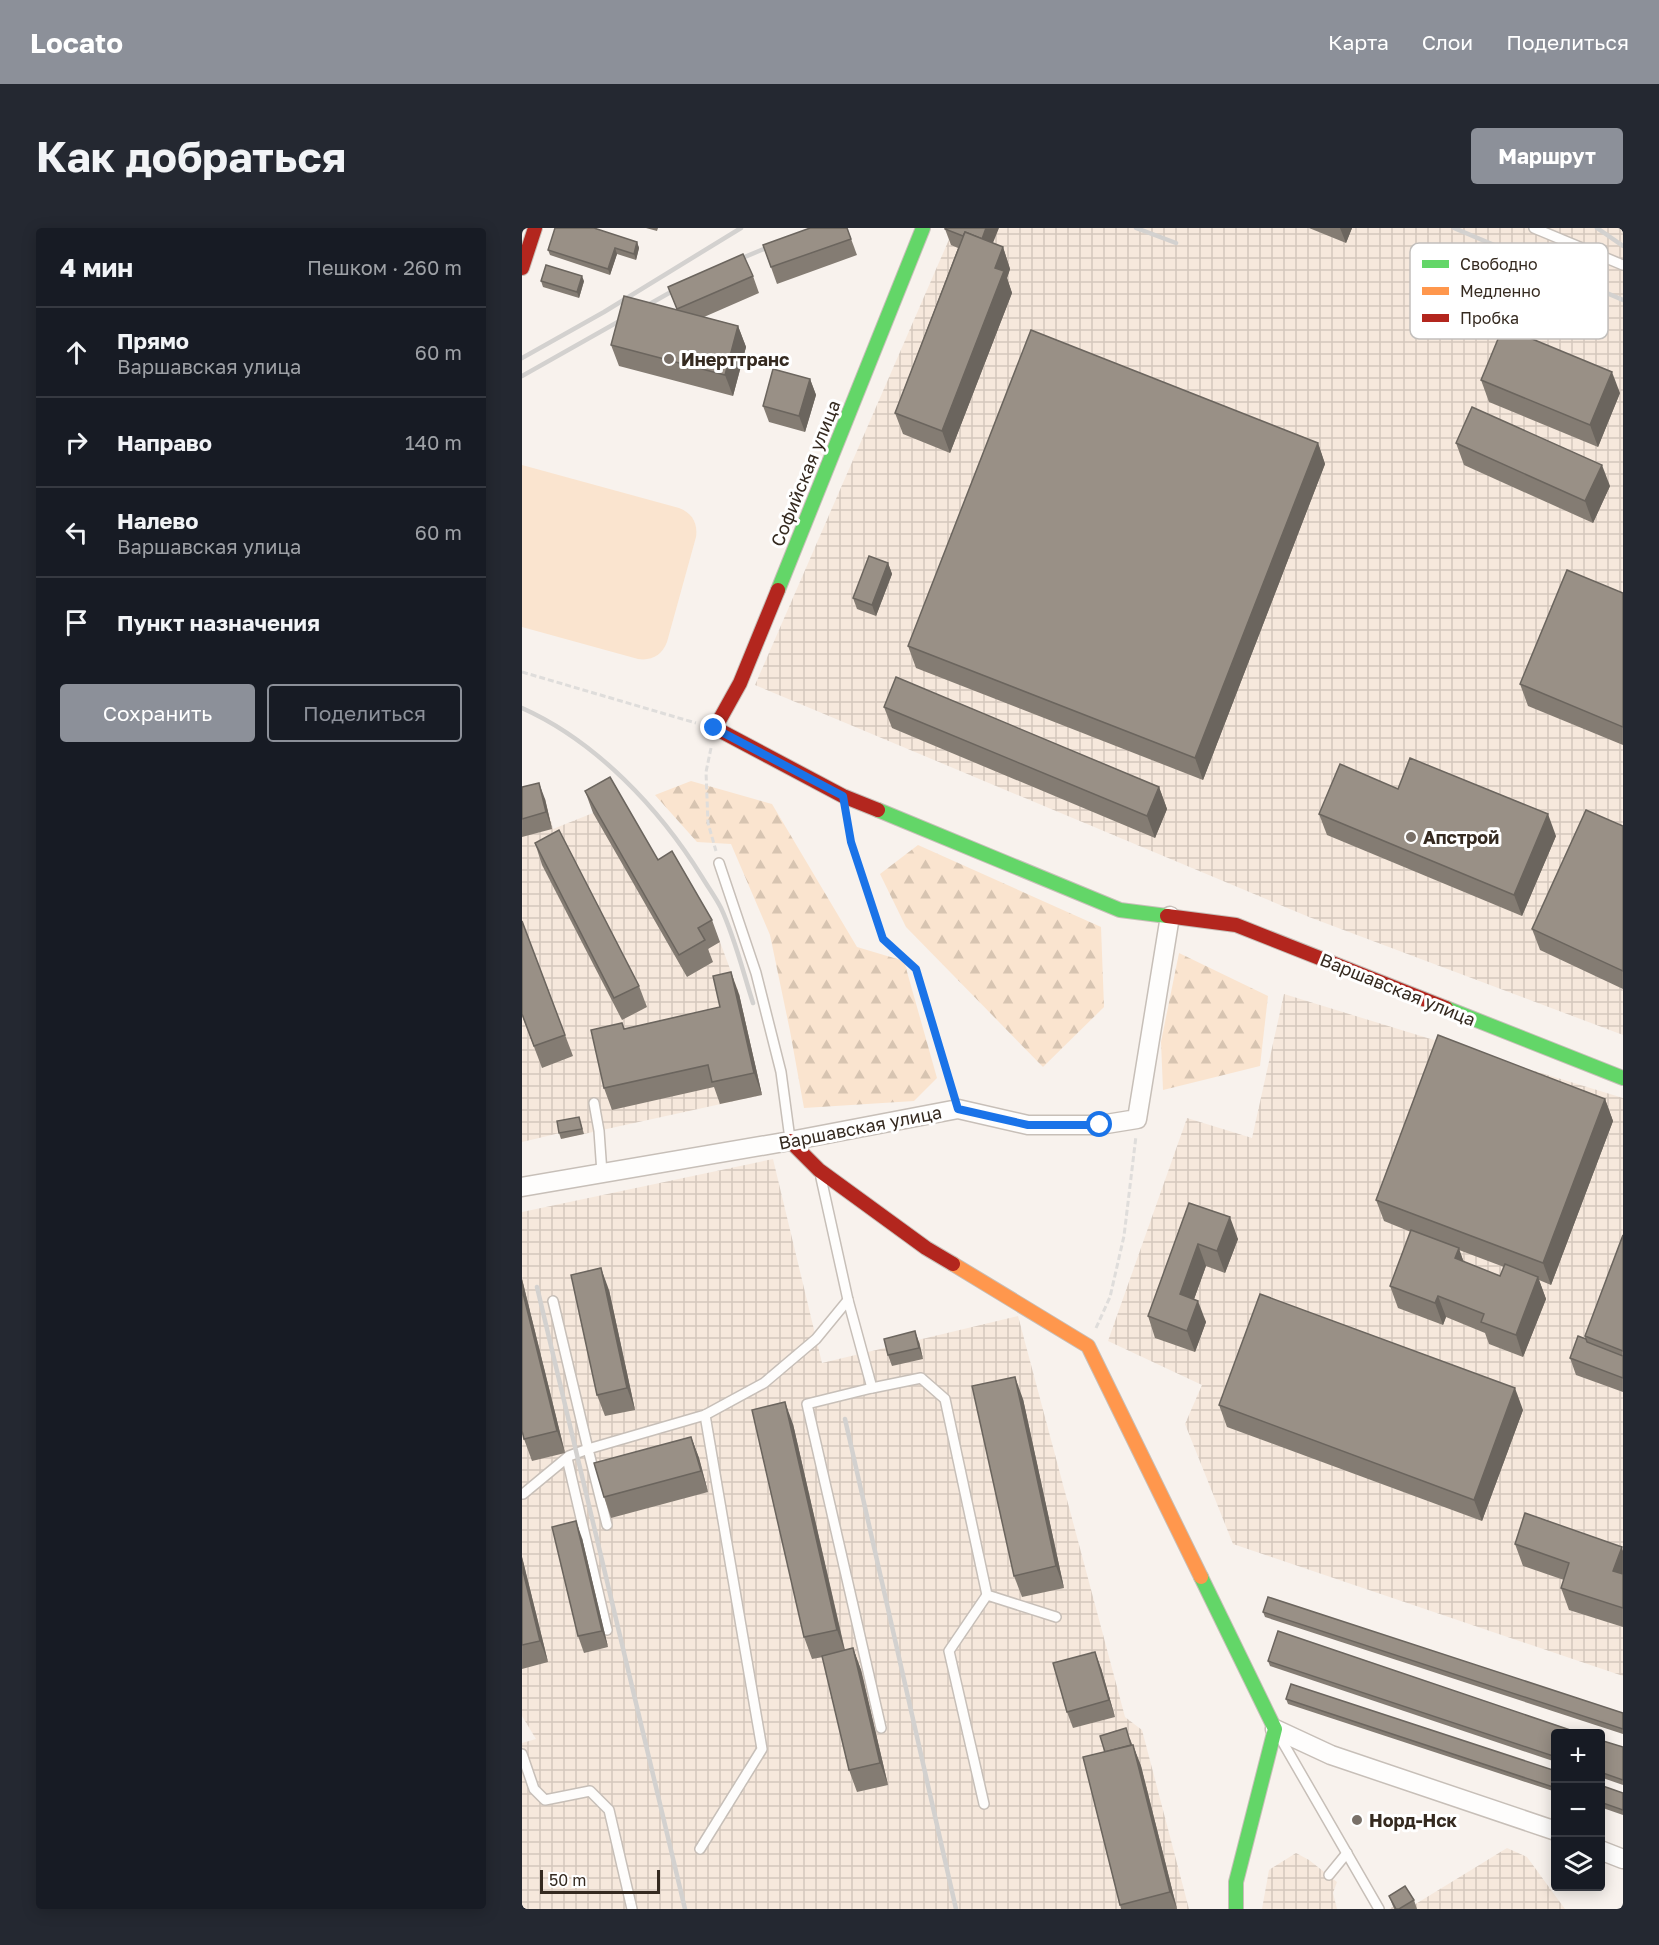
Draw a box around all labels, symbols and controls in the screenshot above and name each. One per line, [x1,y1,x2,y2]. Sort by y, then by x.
text: Locato [30,26,123,59]
text: Карта [1328,29,1389,55]
text: Слои [1422,29,1473,55]
text: Поделиться [1506,29,1629,55]
button: Маршрут [1471,128,1623,184]
text: Как добраться [36,131,346,181]
legend [1410,243,1608,339]
text: 4 мин [60,252,133,283]
text: Свободно [1460,254,1538,274]
text: Пешком · 260 m [307,255,462,279]
text: Медленно [1460,281,1541,301]
text: Пробка [1460,308,1519,328]
text: Прямо [117,327,189,354]
icon: ahead [60,336,93,369]
text: 60 m [415,340,462,364]
place label: Инерттранс [681,348,789,370]
marker: Инерттранс [662,352,676,366]
text: Варшавская улица [117,354,301,378]
street label: Софийская улица [766,397,844,549]
icon: right [60,426,93,459]
text: Направо [117,429,212,456]
text: 140 m [405,430,462,454]
text: Налево [117,507,199,534]
icon: left [60,516,93,549]
text: 60 m [415,520,462,544]
text: Варшавская улица [117,534,301,558]
icon: arrive [60,606,93,639]
text: Пункт назначения [117,609,320,636]
button: Сохранить [60,684,255,742]
button: Поделиться [267,684,462,742]
route end [700,714,726,740]
place label: Апстрой [1423,826,1499,848]
marker: Апстрой [1404,830,1418,844]
street label: Варшавская улица [1317,948,1479,1030]
street label: Варшавская улица [776,1100,944,1154]
route start [1086,1111,1112,1137]
map controls [1551,1729,1605,1891]
button: + [1551,1729,1605,1783]
button: − [1551,1783,1605,1837]
place label: Норд-Нск [1369,1809,1458,1831]
marker: Норд-Нск [1350,1813,1364,1827]
button: layers [1551,1837,1605,1891]
scale bar [540,1867,660,1894]
text: 50 m [549,1870,586,1890]

